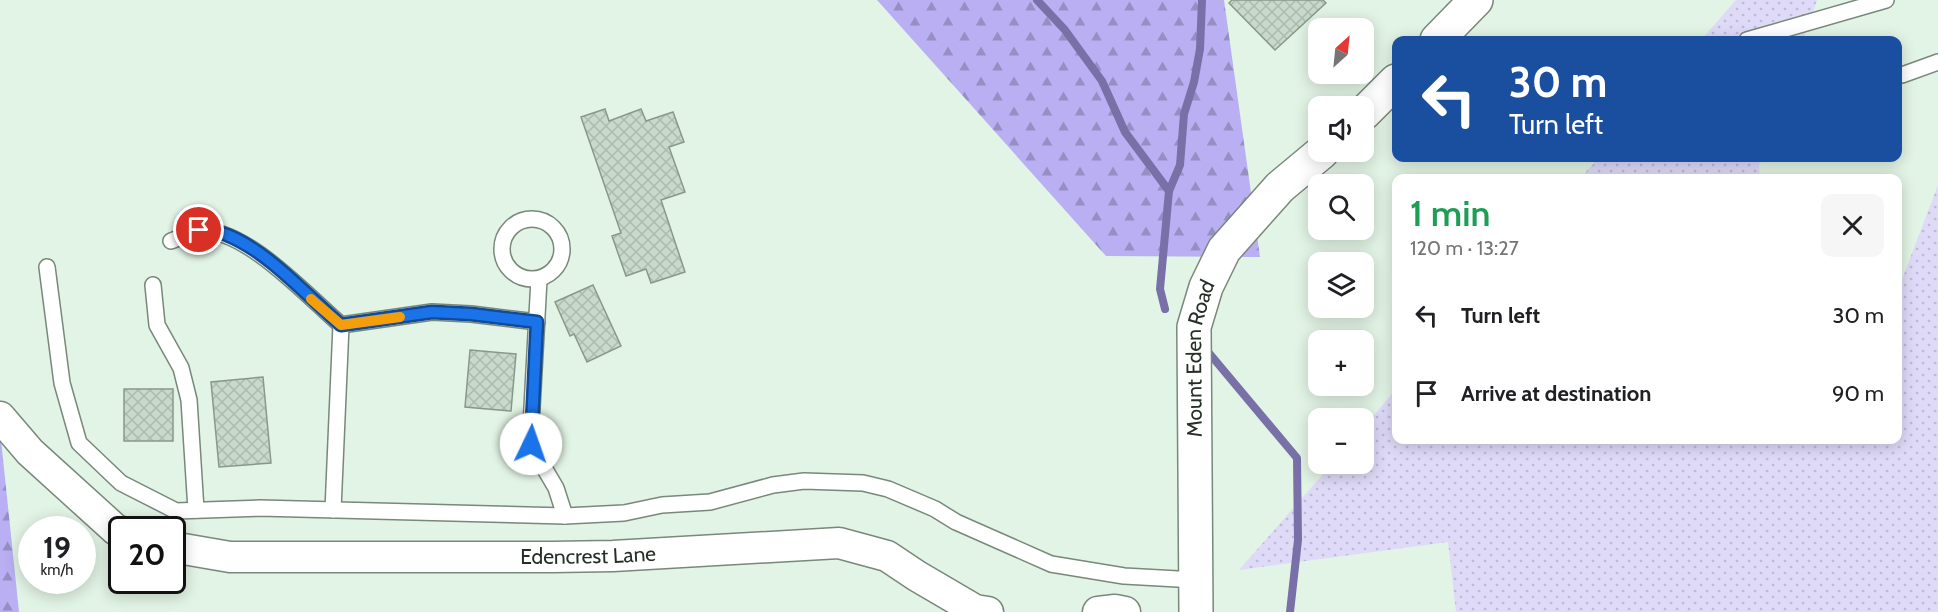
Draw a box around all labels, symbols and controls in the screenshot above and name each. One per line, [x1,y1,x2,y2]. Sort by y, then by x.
north arrow [1308,18,1374,84]
map controls [1308,18,1374,474]
text: 30 m [1509,56,1607,108]
icon: left [1410,60,1488,138]
button: sound [1308,96,1374,162]
text: Turn left [1509,108,1603,141]
button: search [1308,174,1374,240]
text: 1 min [1410,191,1490,235]
button: close [1821,194,1884,257]
pin [173,204,224,255]
icon: arrive [182,213,215,246]
text: 120 m · 13:27 [1410,236,1519,260]
button: layers [1308,252,1374,318]
street label: Mount Eden Road [1181,275,1220,437]
icon: left [1410,299,1443,332]
text: Turn left [1461,302,1540,329]
text: 30 m [1832,302,1884,329]
button: + [1308,330,1374,396]
icon: arrive [1410,377,1443,410]
text: Arrive at destination [1461,380,1651,407]
text: 90 m [1832,380,1884,407]
button: − [1308,408,1374,474]
position arrow [499,412,563,476]
speed limit sign: 20 [108,516,186,594]
text: 19 [43,529,71,566]
street label: Edencrest Lane [520,541,657,569]
text: km/h [41,561,73,579]

